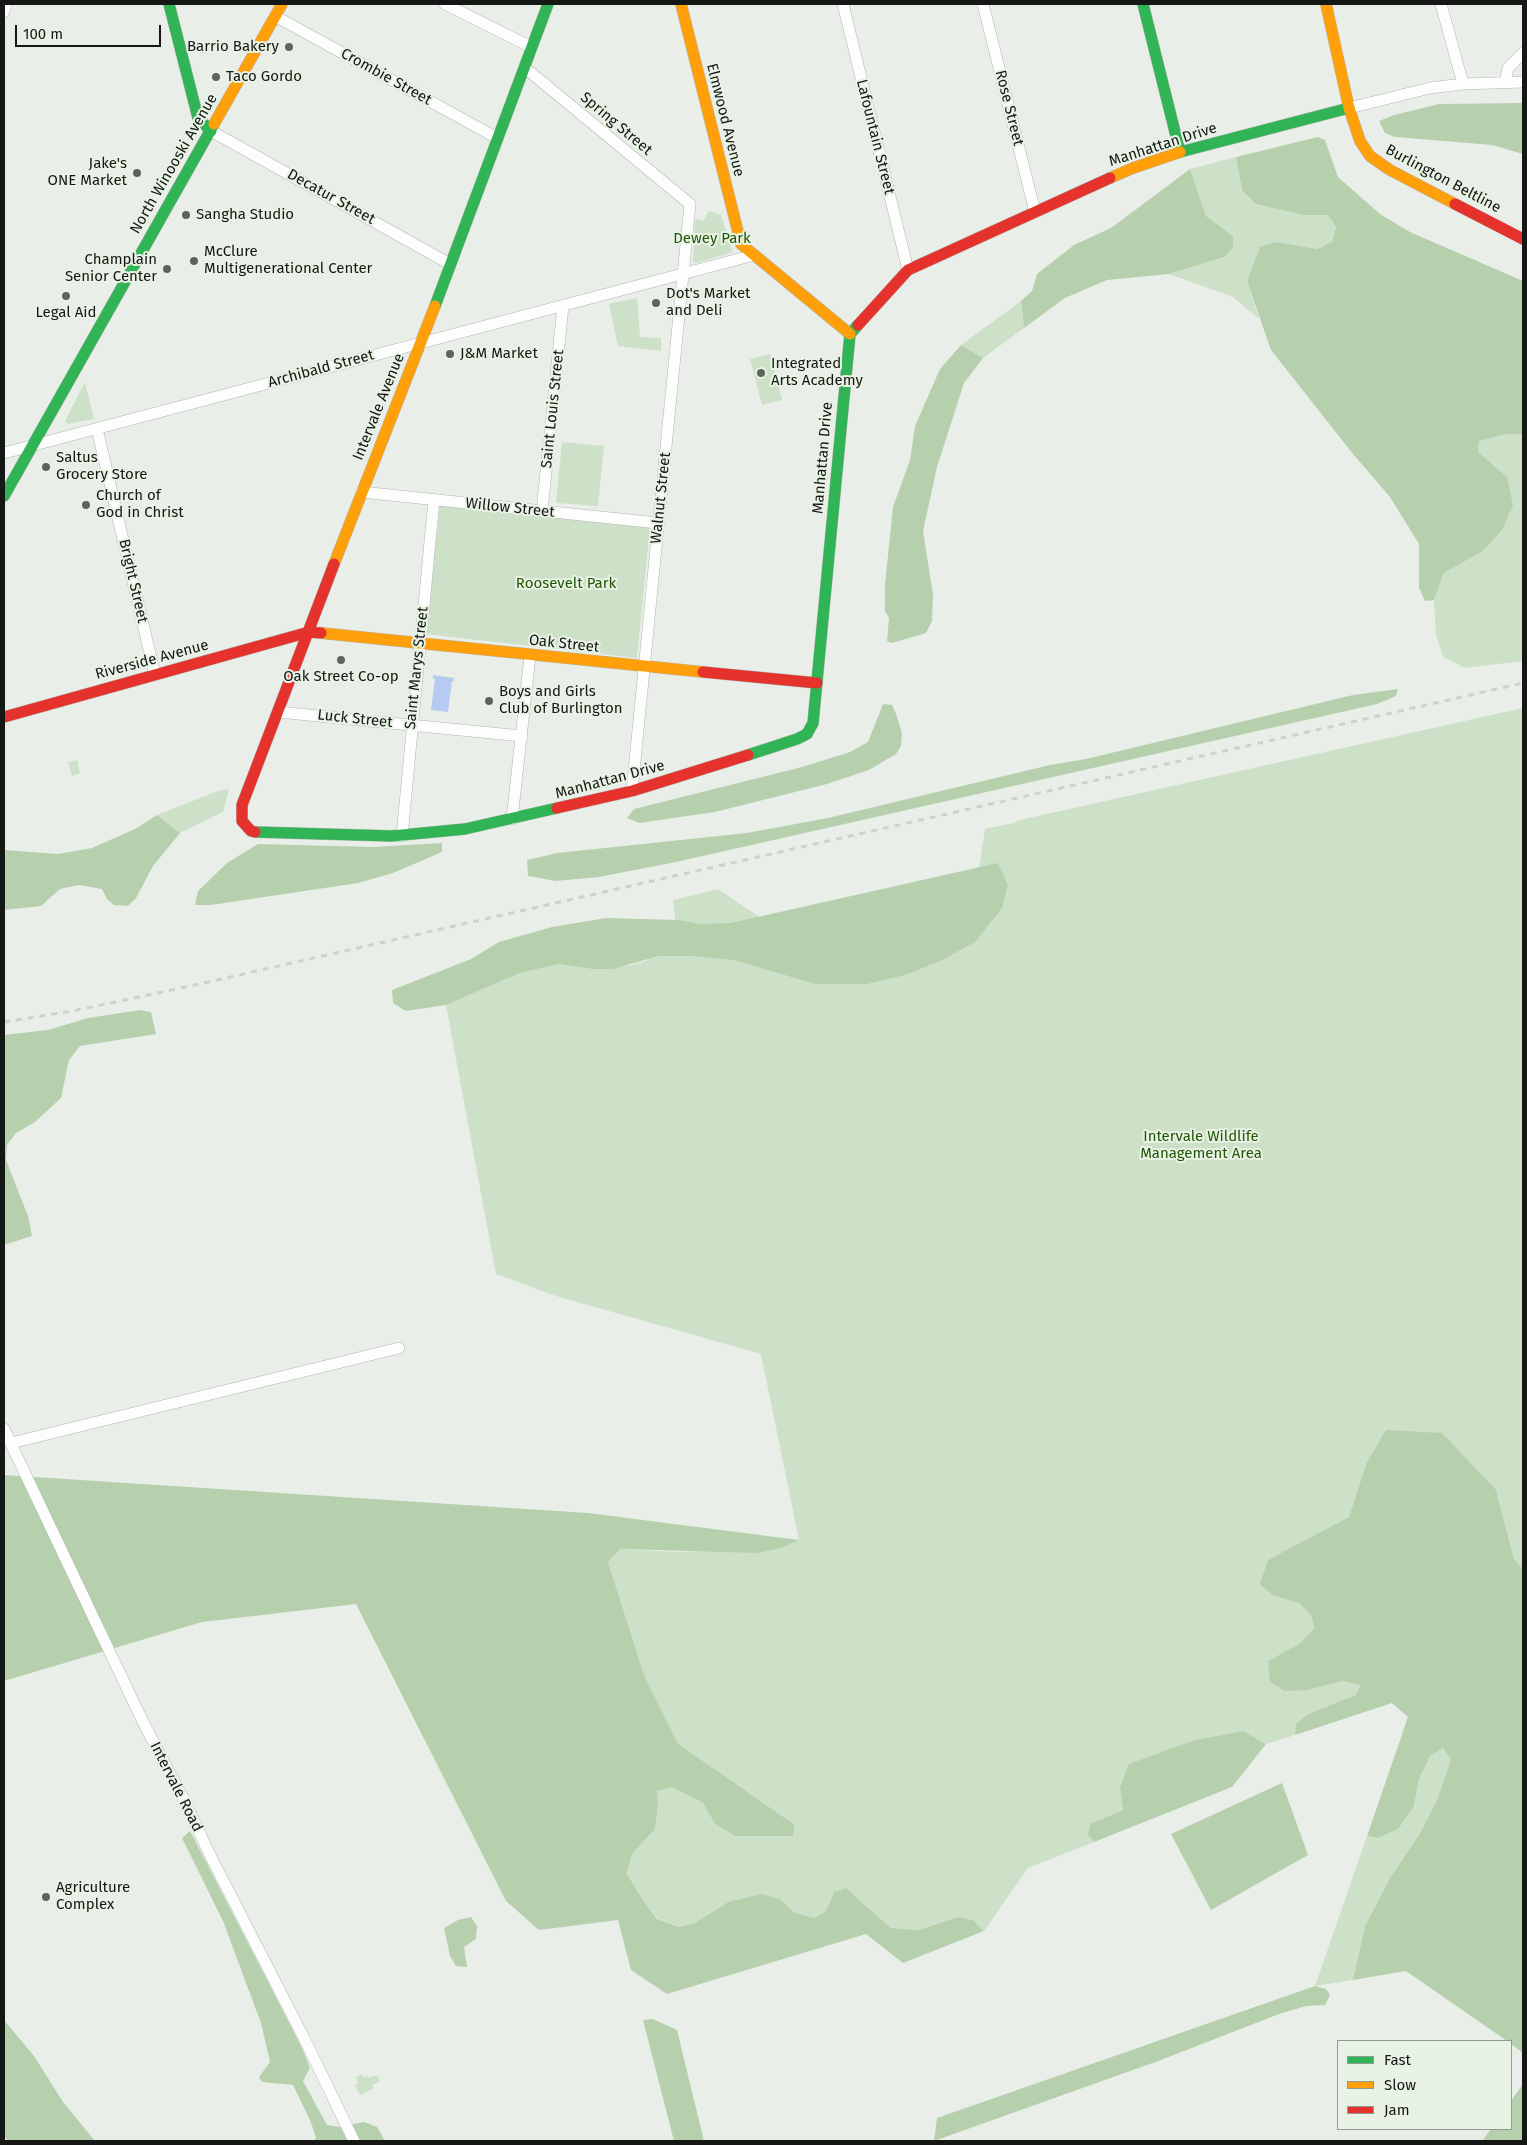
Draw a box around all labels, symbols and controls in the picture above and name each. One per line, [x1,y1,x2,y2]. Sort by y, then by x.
scale bar [18,15,164,47]
text: 100 m [23,25,63,43]
place label: Barrio Bakery [187,38,279,56]
marker: Barrio Bakery [283,41,295,53]
street label: Crombie Street [337,45,435,109]
street label: Elmwood Avenue [702,61,748,179]
place label: Taco Gordo [226,68,302,86]
street label: Rose Street [991,68,1027,148]
marker: Taco Gordo [210,71,222,83]
street label: Lafountain Street [852,78,898,196]
street label: Spring Street [576,89,656,159]
street label: North Winooski Avenue [127,91,221,237]
street label: Manhattan Drive [1107,119,1219,171]
street label: Burlington Beltline [1382,141,1504,217]
place label: Jake's ONE Market [48,155,127,190]
street label: Decatur Street [284,165,378,229]
marker: Jake's ONE Market [131,167,143,179]
place label: Sangha Studio [196,206,294,224]
marker: Sangha Studio [180,209,192,221]
park label: Dewey Park [673,230,751,248]
place label: McClure Multigenerational Center [204,243,372,278]
place label: Champlain Senior Center [65,251,157,286]
marker: McClure Multigenerational Center [188,255,200,267]
marker: Champlain Senior Center [161,263,173,275]
place label: Dot's Market and Deli [666,285,750,320]
marker: Legal Aid [60,290,72,302]
marker: Dot's Market and Deli [650,297,662,309]
place label: Legal Aid [36,304,96,322]
place label: J&M Market [460,345,538,363]
street label: Archibald Street [266,346,376,392]
marker: J&M Market [444,348,456,360]
street label: Saint Louis Street [538,349,568,469]
street label: Intervale Avenue [349,351,409,463]
place label: Integrated Arts Academy [771,355,863,390]
marker: Integrated Arts Academy [755,367,767,379]
street label: Manhattan Drive [809,401,837,515]
place label: Saltus Grocery Store [56,449,147,484]
street label: Walnut Street [647,451,675,545]
marker: Saltus Grocery Store [40,461,52,473]
place label: Church of God in Christ [96,487,184,522]
street label: Willow Street [465,494,555,522]
marker: Church of God in Christ [80,499,92,511]
street label: Bright Street [115,537,151,625]
park label: Roosevelt Park [516,575,616,593]
street label: Saint Marys Street [402,606,432,730]
street label: Oak Street [528,631,600,657]
street label: Riverside Avenue [93,636,211,684]
marker: Oak Street Co-op [335,654,347,666]
place label: Oak Street Co-op [283,668,399,686]
place label: Boys and Girls Club of Burlington [499,683,623,718]
marker: Boys and Girls Club of Burlington [483,695,495,707]
street label: Luck Street [317,706,393,732]
street label: Manhattan Drive [553,757,667,803]
park label: Intervale Wildlife Management Area [1140,1128,1262,1163]
street label: Intervale Road [146,1739,206,1835]
place label: Agriculture Complex [56,1879,130,1914]
marker: Agriculture Complex [40,1891,52,1903]
legend [1337,2040,1512,2130]
text: Fast [1384,2051,1411,2069]
text: Slow [1384,2076,1416,2094]
text: Jam [1384,2101,1410,2119]

